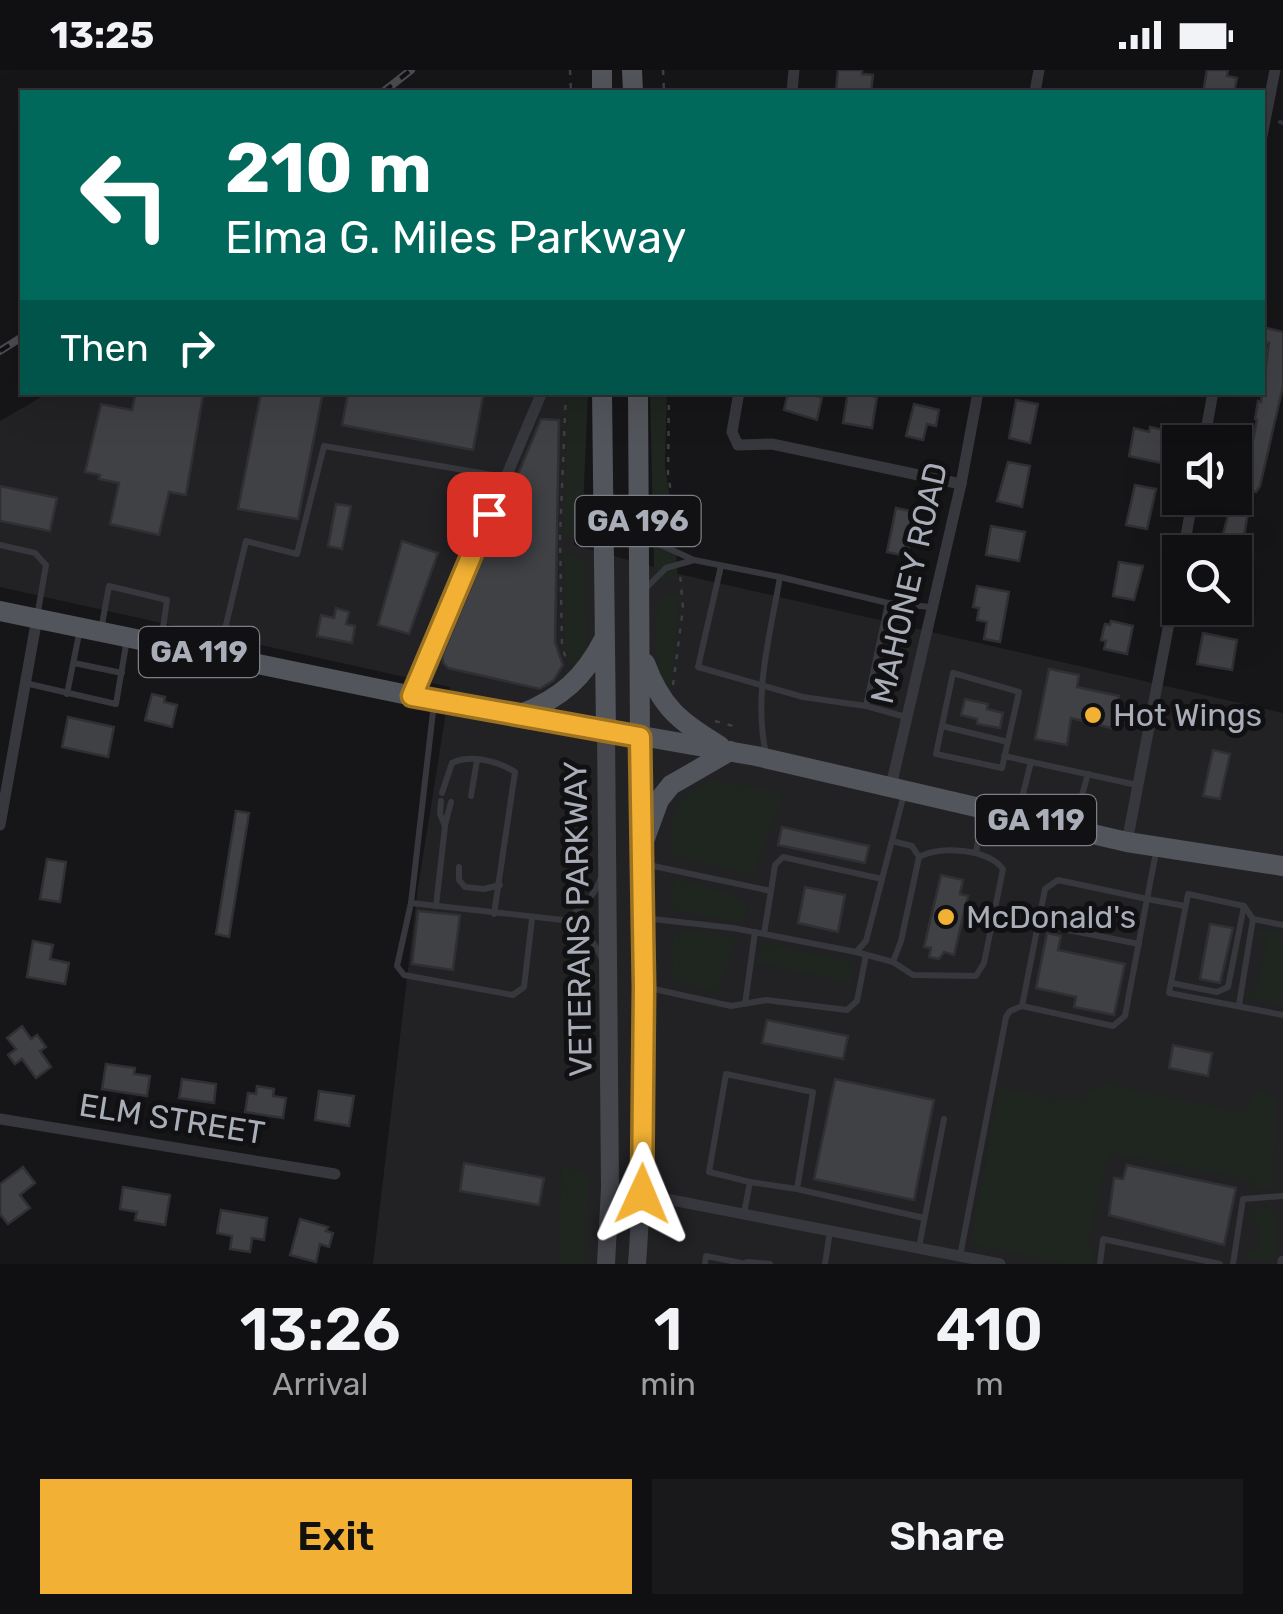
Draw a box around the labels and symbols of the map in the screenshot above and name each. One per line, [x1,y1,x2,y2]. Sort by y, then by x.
street label: MAHONEY ROAD [863,459,955,707]
pin [447,472,532,557]
road number: GA 196 [576,496,700,546]
road number: GA 119 [139,627,259,677]
place label: Hot Wings [1113,696,1262,734]
marker: Hot Wings [1082,704,1104,726]
street label: VETERANS PARKWAY [556,761,600,1077]
road number: GA 119 [976,795,1096,845]
place label: McDonald's [966,898,1136,936]
marker: McDonald's [935,906,957,928]
street label: ELM STREET [77,1086,267,1152]
position arrow [590,1142,694,1246]

